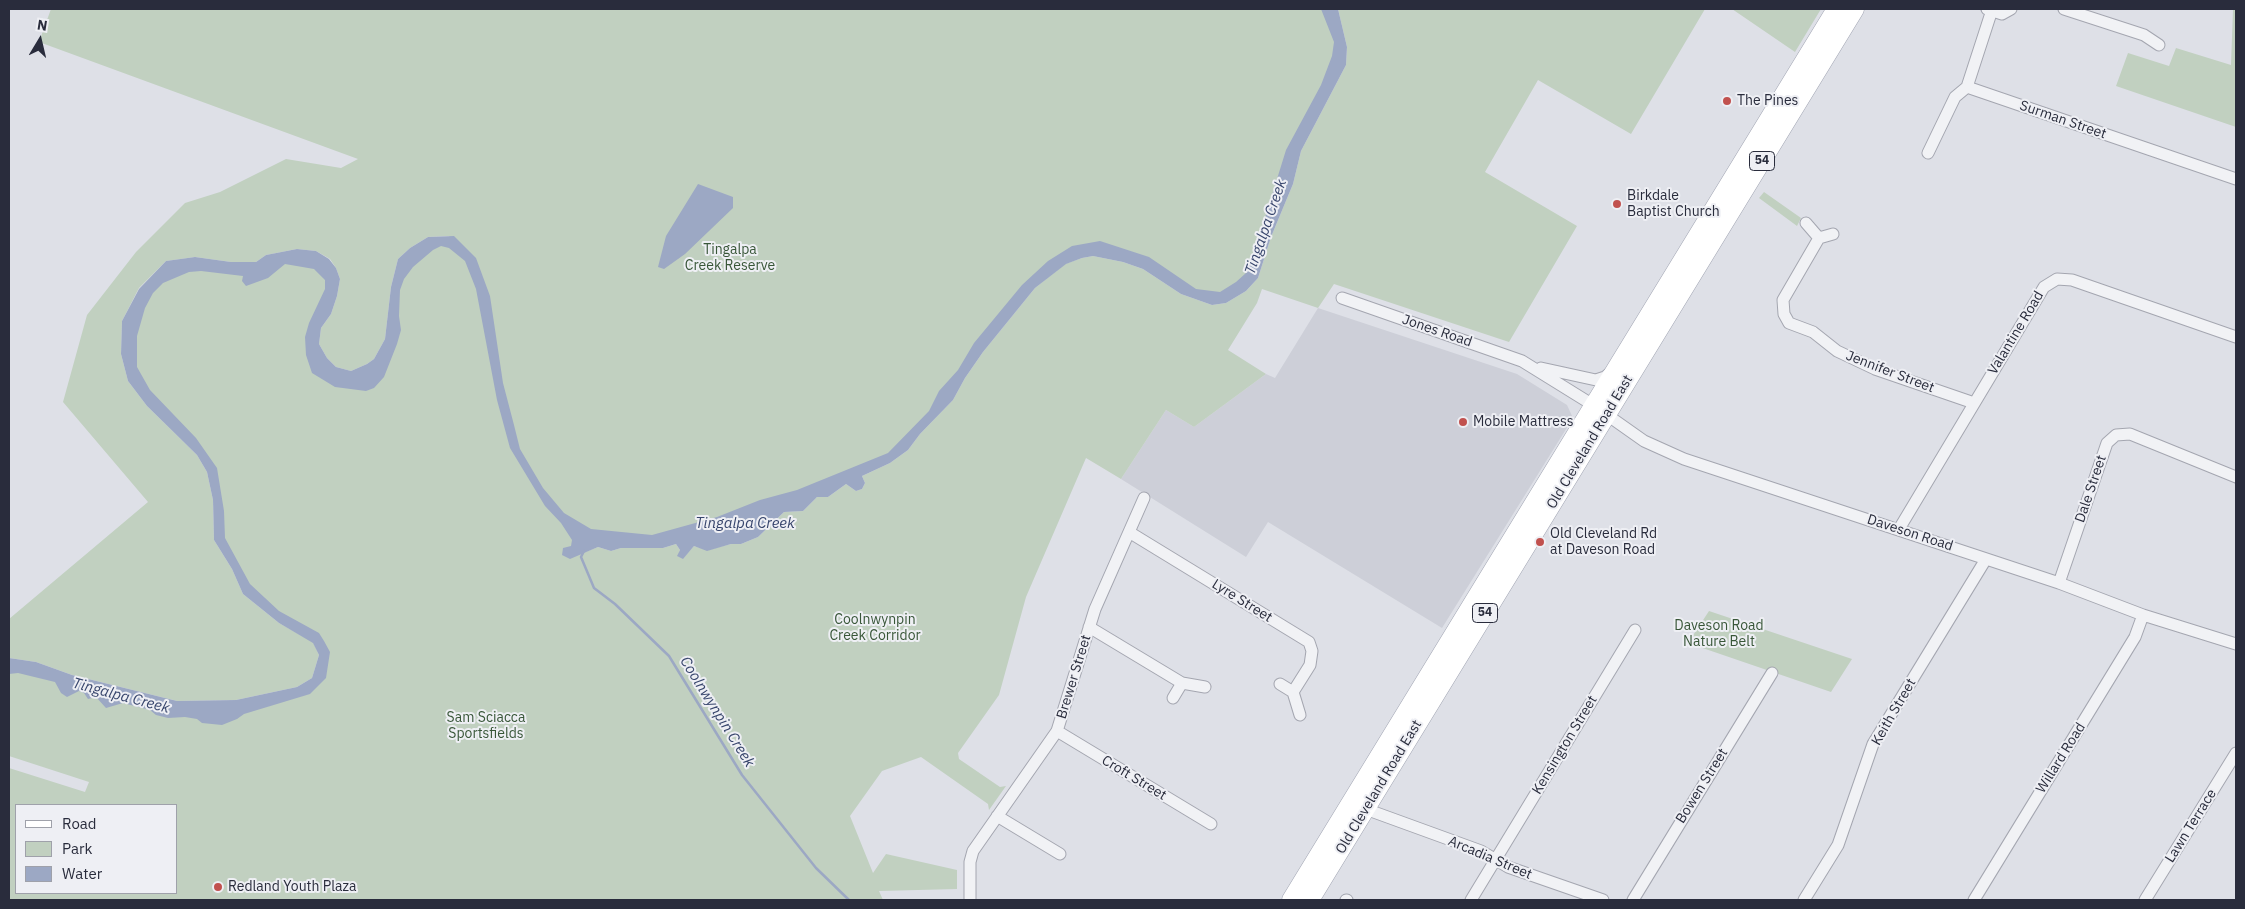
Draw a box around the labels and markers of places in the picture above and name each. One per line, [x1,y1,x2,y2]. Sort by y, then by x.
place label: The Pines [1737,93,1798,109]
marker: The Pines [1721,95,1733,107]
place label: Birkdale Baptist Church [1627,188,1720,220]
marker: Birkdale Baptist Church [1611,198,1623,210]
place label: Mobile Mattress [1473,414,1573,430]
marker: Mobile Mattress [1457,416,1469,428]
place label: Old Cleveland Rd at Daveson Road [1550,526,1657,558]
marker: Old Cleveland Rd at Daveson Road [1534,536,1546,548]
place label: Redland Youth Plaza [228,879,357,895]
marker: Redland Youth Plaza [212,881,224,893]

